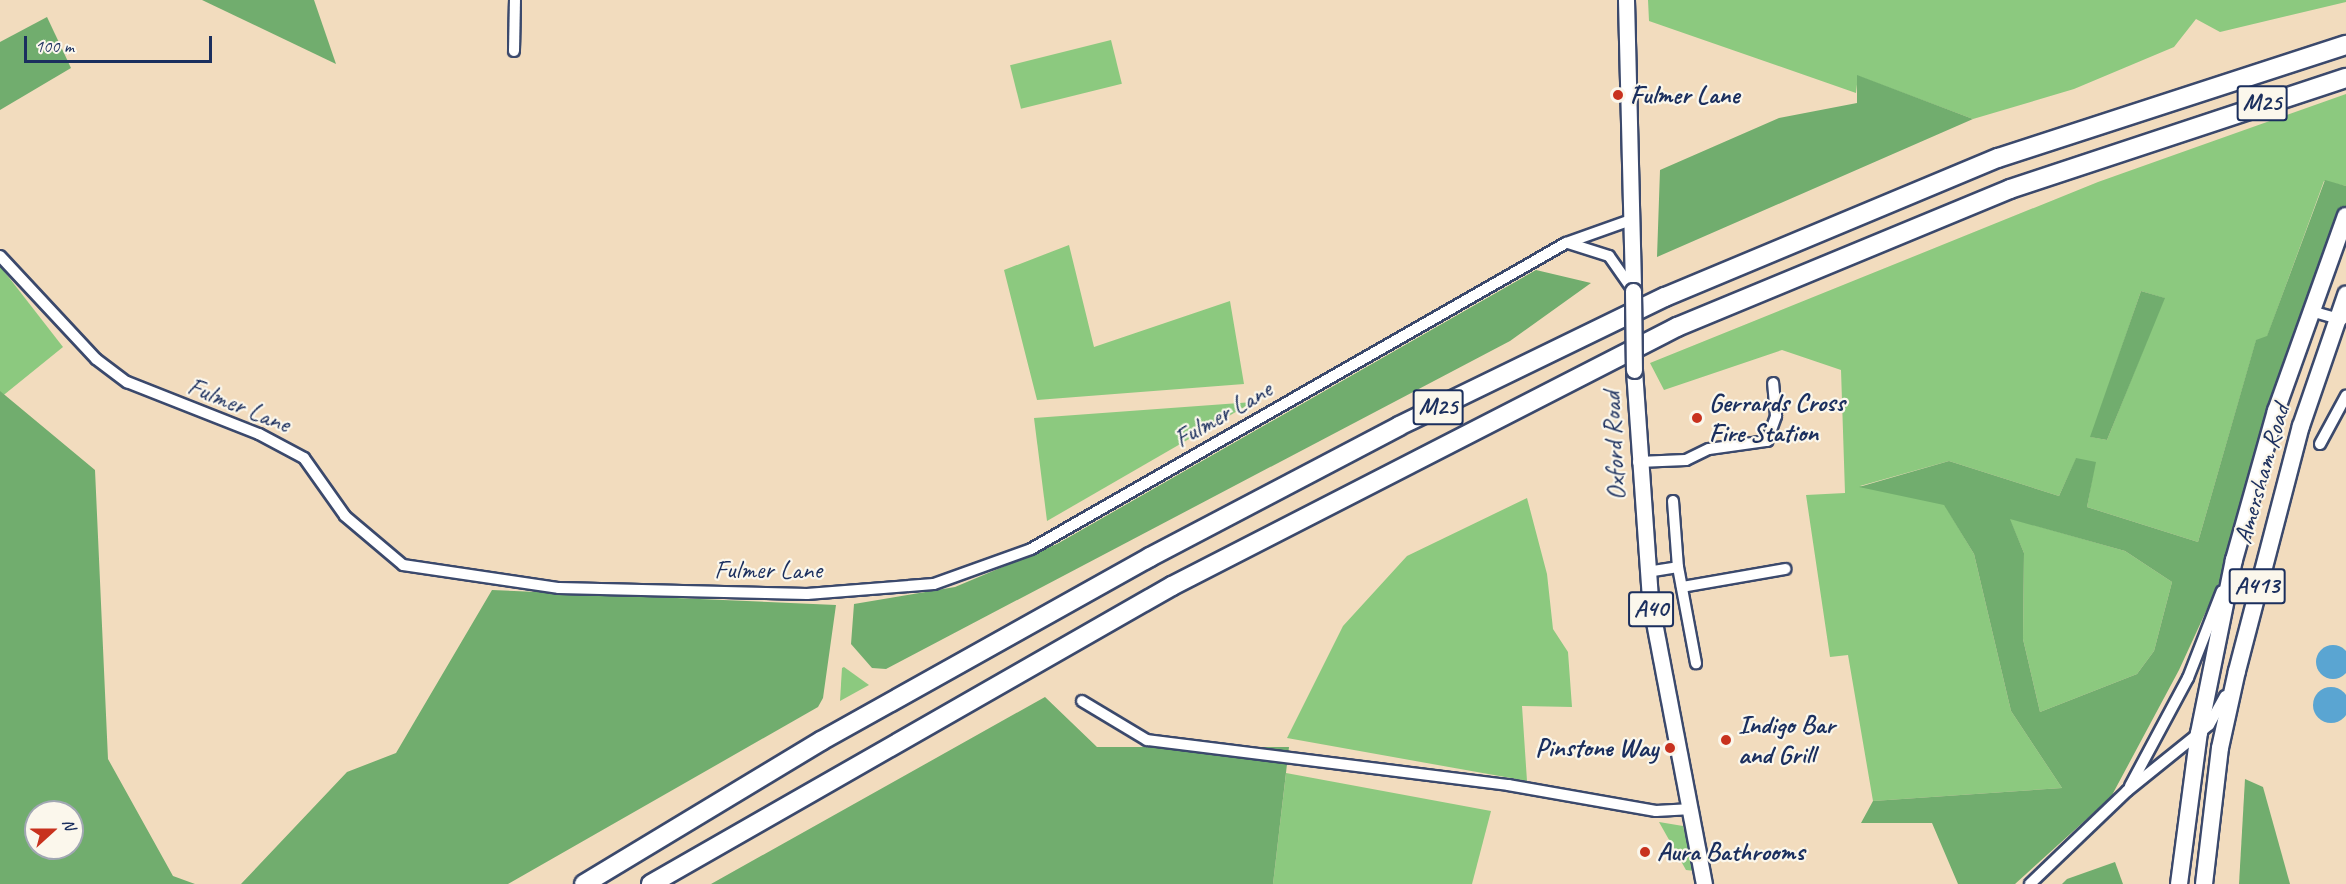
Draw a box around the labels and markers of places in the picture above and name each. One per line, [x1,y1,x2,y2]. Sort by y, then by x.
place label: Fulmer Lane [1630,79,1740,111]
marker: Fulmer Lane [1611,88,1625,102]
place label: Gerrards Cross Fire Station [1709,387,1844,448]
marker: Gerrards Cross Fire Station [1690,411,1704,425]
place label: Indigo Bar and Grill [1738,709,1836,770]
place label: Pinstone Way [1536,732,1658,764]
marker: Indigo Bar and Grill [1719,733,1733,747]
marker: Pinstone Way [1663,741,1677,755]
place label: Aura Bathrooms [1657,836,1804,868]
marker: Aura Bathrooms [1638,845,1652,859]

